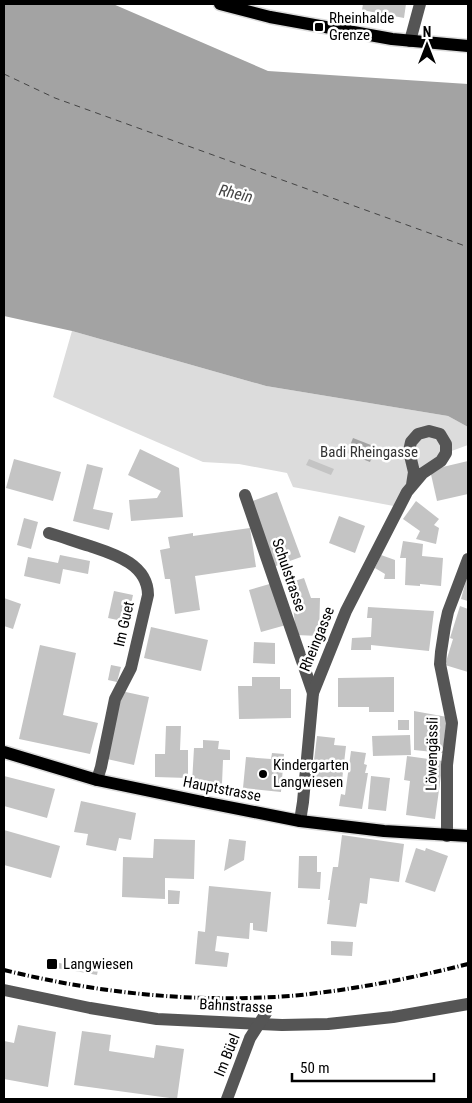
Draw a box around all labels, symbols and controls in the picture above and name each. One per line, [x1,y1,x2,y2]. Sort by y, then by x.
place label: Rheinhalde Grenze [329,9,394,44]
north arrow [402,20,452,70]
marker: Rheinhalde Grenze [313,21,325,33]
text: N [423,24,431,40]
water label: Rhein [217,180,255,207]
park label: Badi Rheingasse [320,443,418,461]
street label: Schulstrasse [268,536,310,614]
street label: Im Guet [110,600,138,648]
street label: Rheingasse [296,604,338,674]
street label: Löwengässli [422,717,442,791]
place label: Kindergarten Langwiesen [273,756,349,791]
marker: Kindergarten Langwiesen [257,768,269,780]
street label: Hauptstrasse [181,773,263,805]
place label: Langwiesen [63,955,133,973]
marker: Langwiesen [45,957,59,971]
street label: Bahnstrasse [199,995,273,1017]
street label: Im Büel [210,1031,244,1079]
scale bar [292,1050,434,1082]
text: 50 m [300,1059,330,1077]

